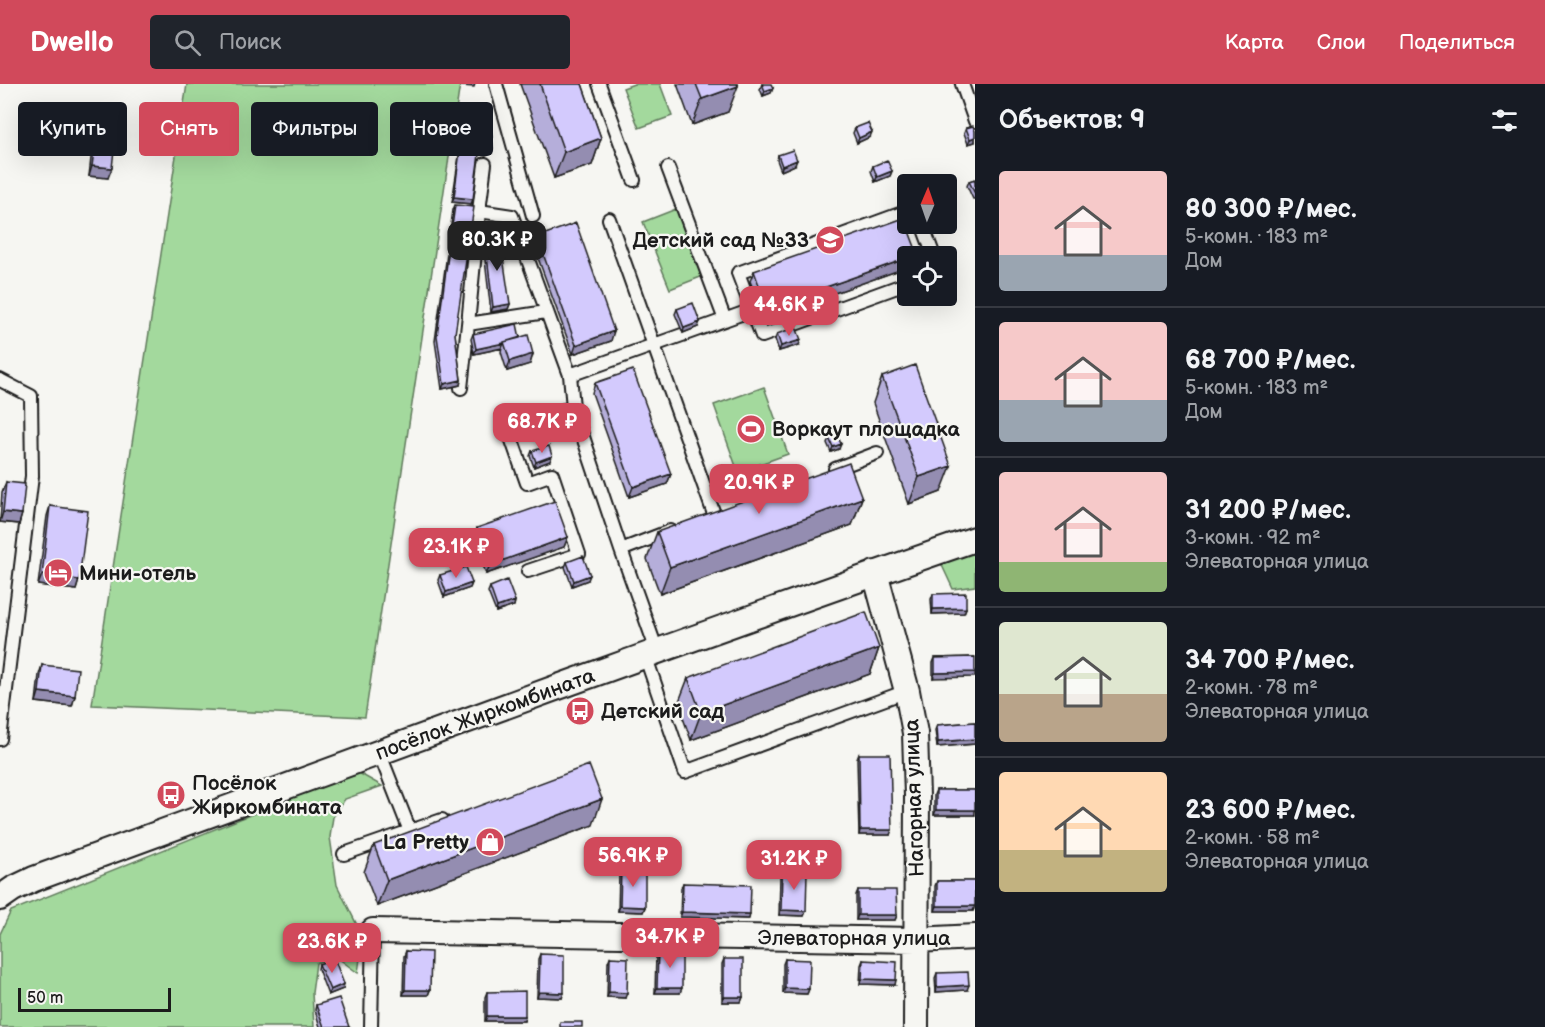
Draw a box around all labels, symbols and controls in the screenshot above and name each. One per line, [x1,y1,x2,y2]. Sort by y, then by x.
search box [150,15,570,69]
text: Dwello [30,26,114,59]
icon: search [171,26,204,59]
text: Поиск [219,29,281,56]
text: Карта [1225,30,1284,55]
text: Слои [1317,30,1366,55]
text: Поделиться [1399,30,1515,55]
chip: Купить [18,102,127,156]
chip: Снять [139,102,239,156]
chip: Фильтры [251,102,378,156]
chip: Новое [390,102,493,156]
icon: filters [1488,104,1521,137]
text: Объектов: 9 [999,105,1145,136]
north arrow [897,174,957,234]
map controls [897,174,957,306]
text: 80 300 ₽/мес. [1185,194,1357,225]
icon: home [1047,195,1119,267]
pin: 80.3K ₽ [442,221,552,272]
school or university icon: Детский сад №33 [814,224,846,256]
text: 5-комн. · 183 m² [1185,225,1328,249]
text: 80.3K ₽ [461,228,533,252]
place label: Детский сад №33 [632,228,809,253]
button: locate [897,246,957,306]
text: Дом [1185,249,1223,273]
pin: 44.6K ₽ [734,286,844,337]
text: 44.6K ₽ [754,293,824,317]
text: 68 700 ₽/мес. [1185,345,1355,376]
icon: home [1047,346,1119,418]
text: 5-комн. · 183 m² [1185,376,1328,400]
text: Дом [1185,400,1223,424]
pin: 68.7K ₽ [487,403,597,454]
text: 68.7K ₽ [507,410,577,434]
sports icon: Воркаут площадка [735,413,767,445]
place label: Воркаут площадка [772,417,960,442]
pin: 20.9K ₽ [704,464,814,515]
text: 20.9K ₽ [724,471,794,495]
text: 31 200 ₽/мес. [1185,495,1351,526]
icon: home [1047,496,1119,568]
text: 3-комн. · 92 m² [1185,526,1321,550]
pin: 23.1K ₽ [401,528,511,579]
text: 23.1K ₽ [423,535,489,559]
text: Элеваторная улица [1185,550,1369,574]
hotel icon: Мини-отель [42,557,74,589]
place label: Мини-отель [79,561,197,586]
text: 34 700 ₽/мес. [1185,645,1355,676]
icon: home [1047,646,1119,718]
street label: посёлок Жиркомбината [372,663,599,766]
text: 2-комн. · 78 m² [1185,676,1318,700]
bus stop icon: Детский сад [564,695,596,727]
place label: Детский сад [601,699,724,724]
text: Элеваторная улица [1185,700,1369,724]
street label: Нагорная улица [899,718,930,877]
place label: Посёлок Жиркомбината [192,771,343,820]
bus stop icon: Посёлок Жиркомбината [155,779,187,811]
text: 23 600 ₽/мес. [1185,795,1356,826]
icon: home [1047,796,1119,868]
shop icon: La Pretty [474,826,506,858]
text: 2-комн. · 58 m² [1185,826,1320,850]
place label: La Pretty [383,830,469,855]
pin: 56.9K ₽ [578,837,688,888]
pin: 31.2K ₽ [739,840,849,891]
text: 56.9K ₽ [598,844,668,868]
text: 31.2K ₽ [760,847,828,871]
text: Элеваторная улица [1185,850,1369,874]
pin: 34.7K ₽ [615,918,725,969]
pin: 23.6K ₽ [277,923,387,974]
text: 34.7K ₽ [635,925,705,949]
street label: Элеваторная улица [757,926,951,951]
text: 23.6K ₽ [297,930,367,954]
scale bar [18,985,171,1012]
text: 50 m [27,989,63,1008]

